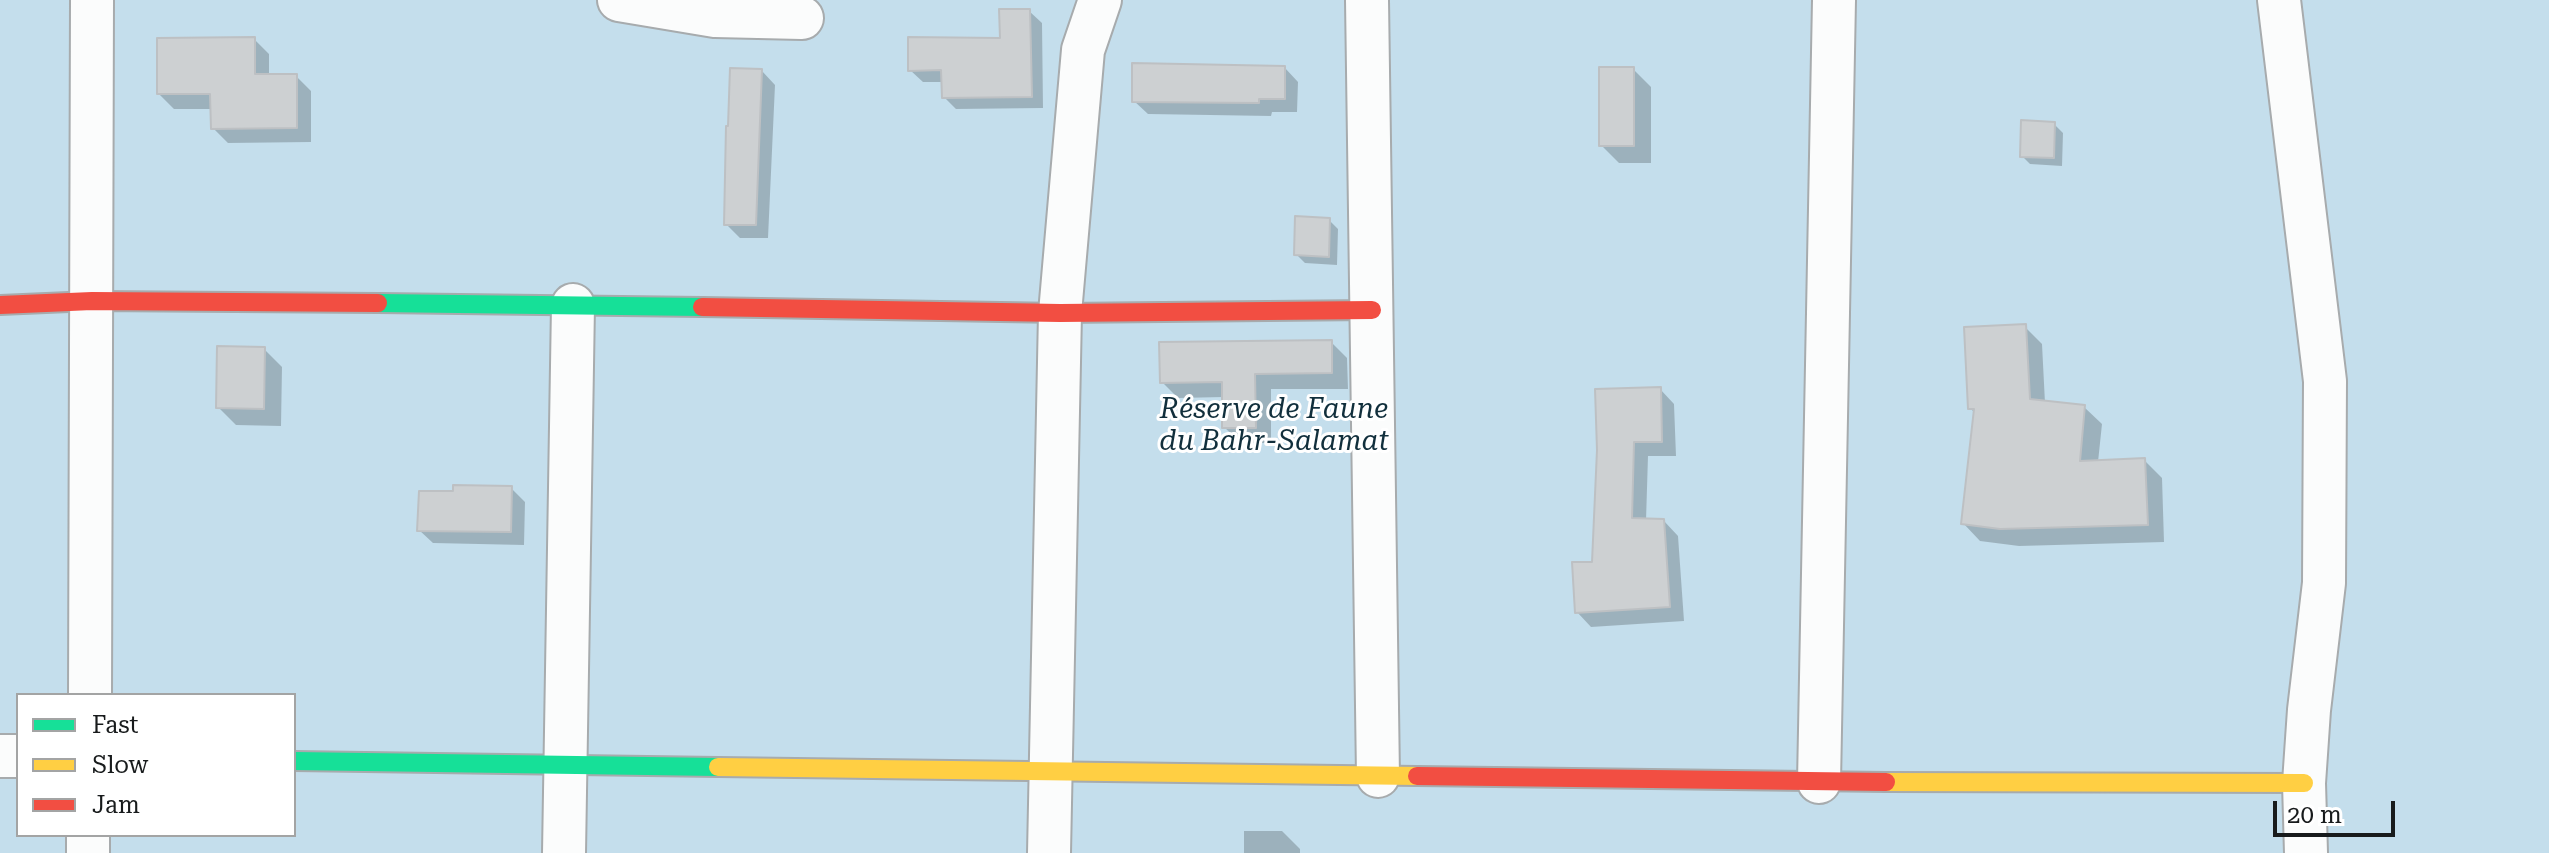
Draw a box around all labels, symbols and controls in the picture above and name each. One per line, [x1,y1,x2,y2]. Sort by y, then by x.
park label: Réserve de Faune du Bahr-Salamat [1159,393,1389,459]
legend [16,693,296,837]
text: Fast [92,711,139,739]
text: Slow [92,751,148,779]
scale bar [2277,785,2399,835]
text: Jam [92,791,140,819]
text: 20 m [2287,801,2342,829]

